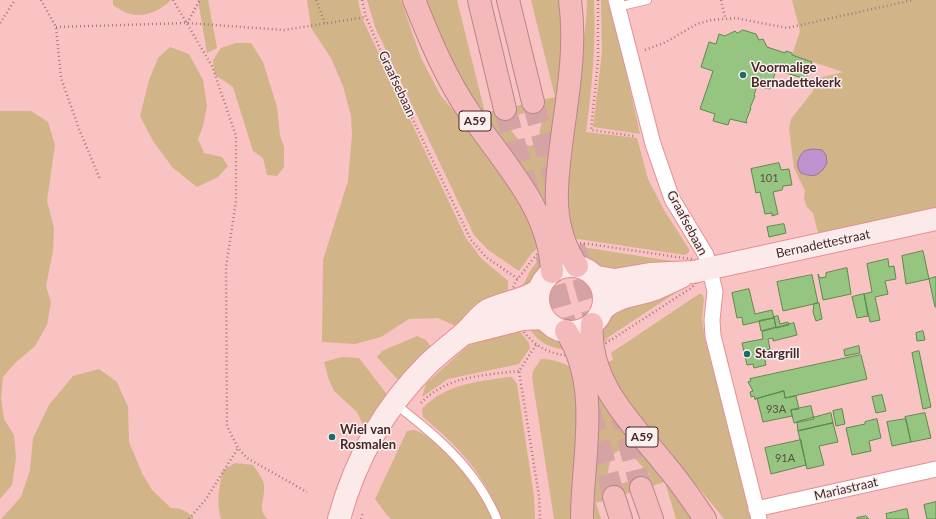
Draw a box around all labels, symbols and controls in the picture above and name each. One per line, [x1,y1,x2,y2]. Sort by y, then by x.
street label: Graafsebaan [375,48,419,120]
place label: Voormalige Bernadettekerk [751,60,841,91]
marker: Voormalige Bernadettekerk [738,70,748,80]
road number: A59 [459,111,491,131]
house number: 101 [759,171,779,185]
street label: Graafsebaan [663,188,711,258]
street label: Bernadettestraat [775,226,871,262]
place label: Stargrill [755,346,800,362]
marker: Stargrill [742,349,752,359]
house number: 93A [766,402,786,416]
place label: Wiel van Rosmalen [340,422,396,453]
road number: A59 [626,427,658,447]
marker: Wiel van Rosmalen [327,432,337,442]
house number: 91A [775,451,795,465]
street label: Mariastraat [813,474,879,504]

